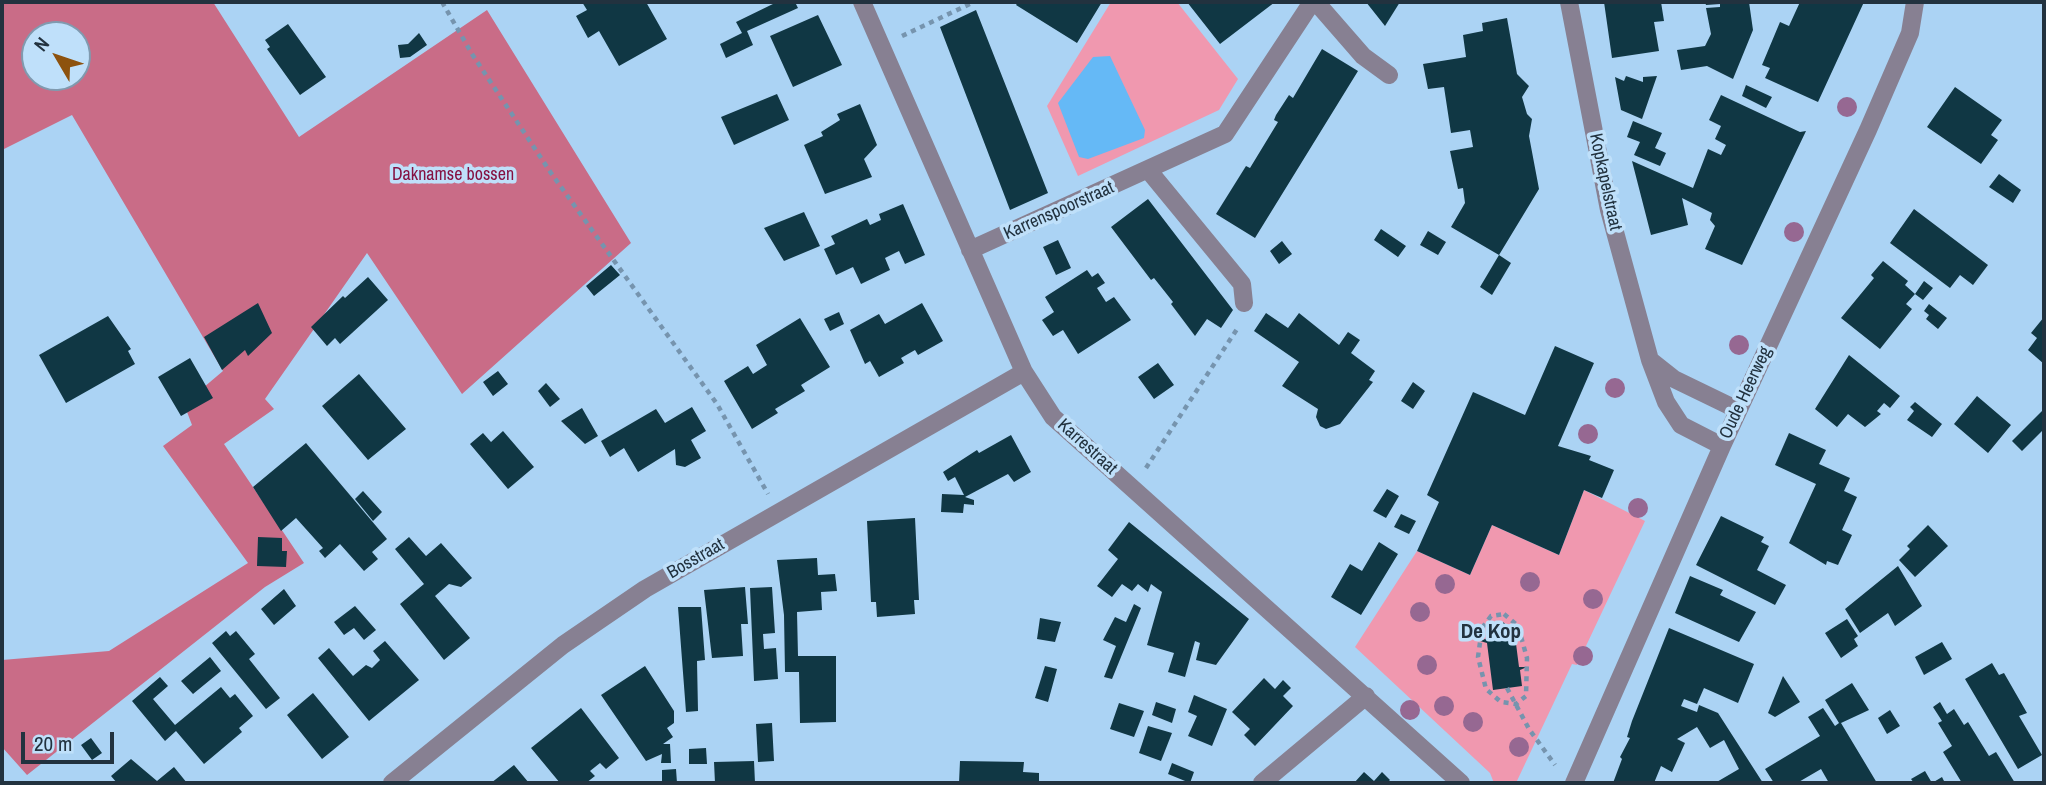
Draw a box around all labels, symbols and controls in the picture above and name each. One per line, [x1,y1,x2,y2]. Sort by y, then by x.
north arrow [21,21,91,91]
text: N [28,31,55,57]
street label: Kopkapelstraat [1584,132,1626,232]
park label: Daknamse bossen [392,164,514,186]
street label: Karrenspoorstraat [1001,177,1117,245]
street label: Oude Heerweg [1715,343,1777,443]
street label: Karrestraat [1053,415,1121,479]
street label: Bosstraat [664,534,728,584]
district label: De Kop [1461,619,1521,645]
scale bar [24,718,117,762]
text: 20 m [34,729,72,758]

